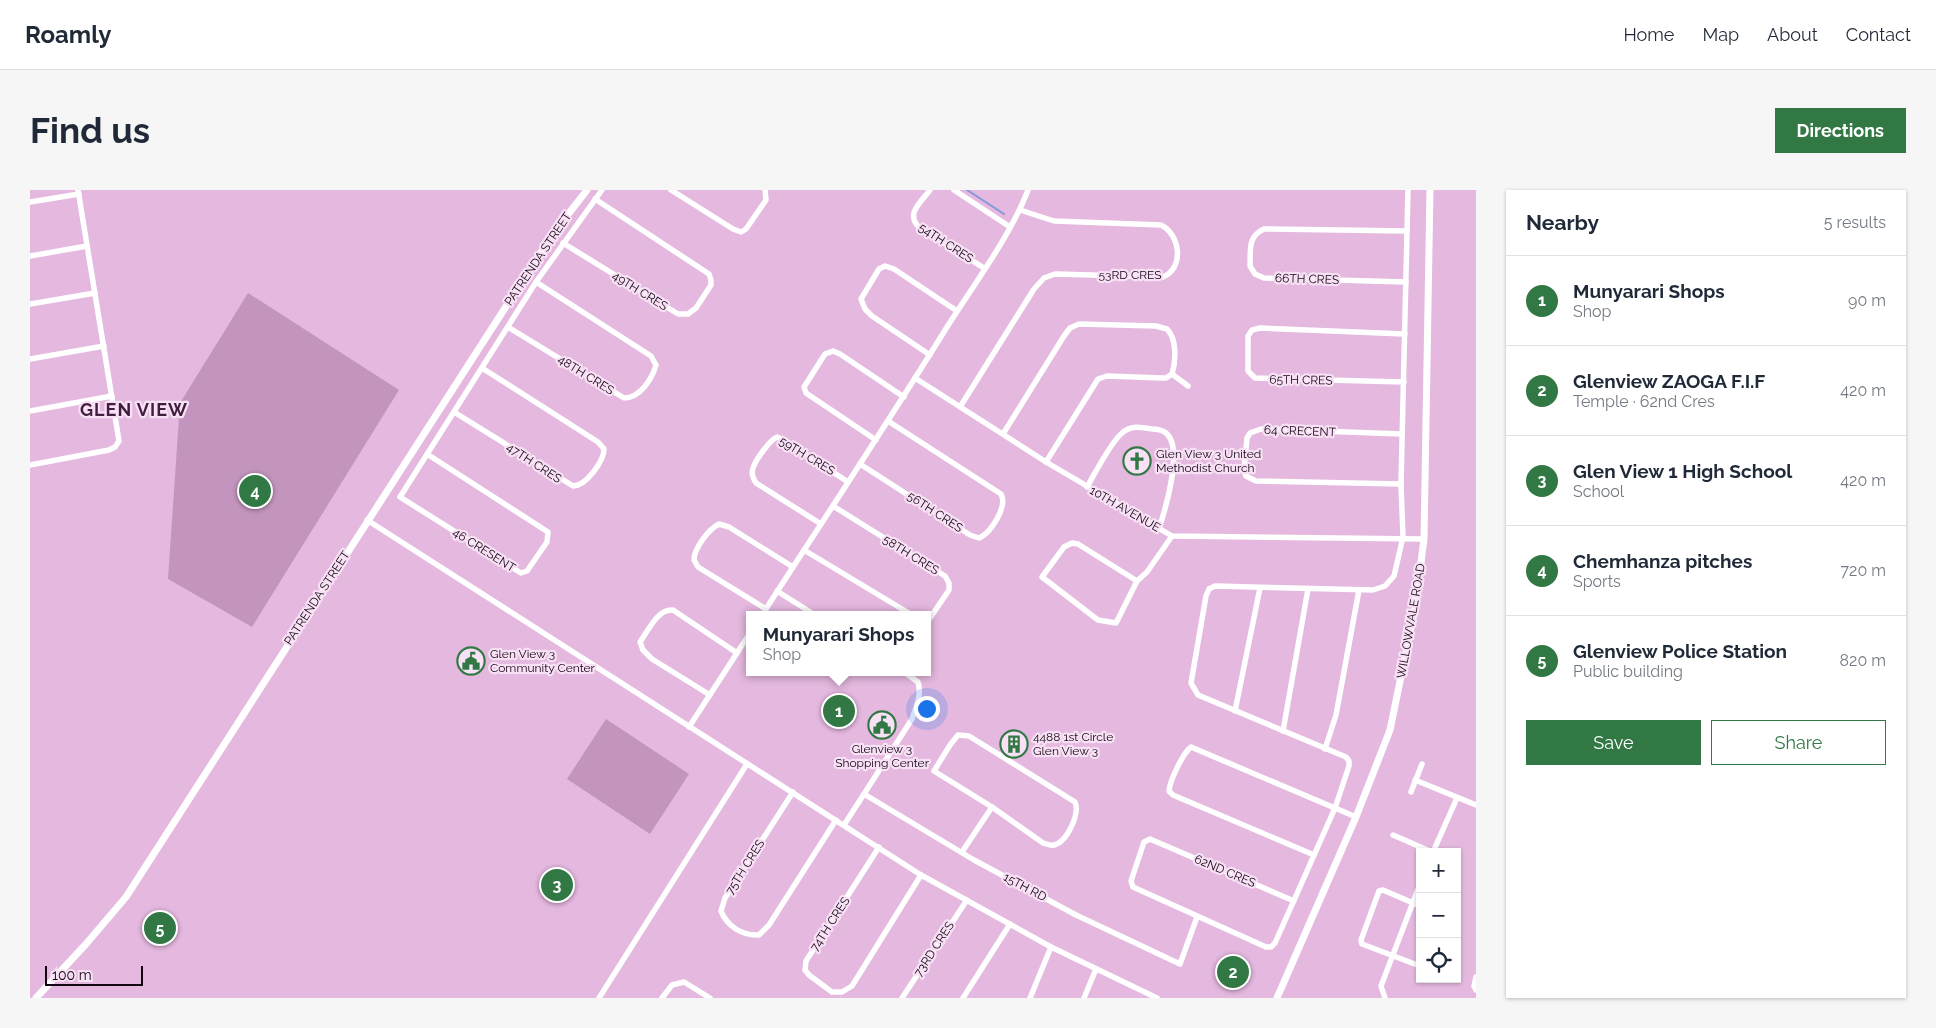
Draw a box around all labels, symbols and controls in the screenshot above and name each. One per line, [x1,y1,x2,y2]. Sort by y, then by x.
text: Roamly [25,20,111,49]
text: Home [1623,24,1674,45]
text: Map [1702,24,1739,45]
text: About [1767,24,1818,45]
text: Contact [1846,24,1911,45]
button: Directions [1775,108,1906,153]
text: Find us [30,110,150,151]
street label: PATRENDA STREET [502,209,575,308]
text: Nearby [1526,210,1599,235]
text: 5 results [1824,213,1886,232]
street label: 54TH CRES [916,220,976,266]
street label: 49TH CRES [610,268,670,314]
street label: 53RD CRES [1098,268,1162,282]
street label: 66TH CRES [1275,271,1339,287]
text: Munyarari Shops [1573,280,1725,302]
text: 1 [1538,291,1546,310]
text: 90 m [1848,291,1886,310]
text: Shop [1573,302,1611,321]
street label: 48TH CRES [555,352,617,398]
text: Glenview ZAOGA F.I.F [1573,370,1765,392]
street label: 65TH CRES [1269,372,1333,388]
text: 2 [1537,381,1547,400]
text: 420 m [1840,381,1886,400]
text: Temple · 62nd Cres [1573,392,1715,411]
district label: GLEN VIEW [80,399,188,420]
street label: 64 CRECENT [1264,423,1337,439]
street label: 59TH CRES [777,434,837,478]
street label: 47TH CRES [504,440,564,486]
church icon: Glen View 3 United Methodist Church [1122,446,1152,476]
place label: Glen View 3 United Methodist Church [1156,447,1261,475]
text: Glen View 1 High School [1573,460,1792,482]
text: 3 [1538,471,1546,490]
text: 420 m [1840,471,1886,490]
pin: 4 [239,472,271,510]
text: School [1573,482,1624,501]
street label: 10TH AVENUE [1087,483,1163,535]
street label: 56TH CRES [905,489,965,535]
street label: 46 CRESENT [450,525,519,575]
street label: 58TH CRES [880,532,942,578]
street label: PATRENDA STREET [281,548,353,648]
text: Chemhanza pitches [1573,550,1752,572]
text: 4 [1537,561,1547,580]
text: 720 m [1841,561,1886,580]
street label: WILLOWVALE ROAD [1394,562,1428,680]
text: Sports [1573,572,1621,591]
popup [746,611,931,676]
text: Munyarari Shops [763,623,914,645]
text: Glenview Police Station [1573,640,1787,662]
text: Shop [763,645,801,664]
public building icon: Glen View 3 Community Center [456,646,486,676]
place label: Glen View 3 Community Center [490,647,596,675]
text: 5 [1538,651,1546,670]
text: 820 m [1840,651,1886,670]
text: Public building [1573,662,1683,681]
pin: 1 [823,692,855,730]
your location [914,696,940,722]
public building icon: Glenview 3 Shopping Center [867,710,897,740]
button: Save [1526,720,1701,765]
button: Share [1711,720,1886,765]
building icon: 4488 1st Circle Glen View 3 [999,729,1029,759]
place label: 4488 1st Circle Glen View 3 [1033,730,1113,758]
place label: Glenview 3 Shopping Center [835,742,930,770]
street label: 75TH CRES [723,837,767,897]
map controls [1416,848,1461,983]
button: + [1416,848,1461,893]
street label: 62ND CRES [1192,852,1258,890]
pin: 3 [541,866,573,904]
street label: 15TH RD [1001,870,1049,904]
button: − [1416,893,1461,938]
street label: 74TH CRES [807,894,853,954]
pin: 5 [144,909,176,947]
street label: 73RD CRES [911,919,957,979]
button: locate [1416,938,1461,983]
pin: 2 [1217,953,1249,991]
scale bar [45,963,142,986]
text: 100 m [52,967,92,983]

